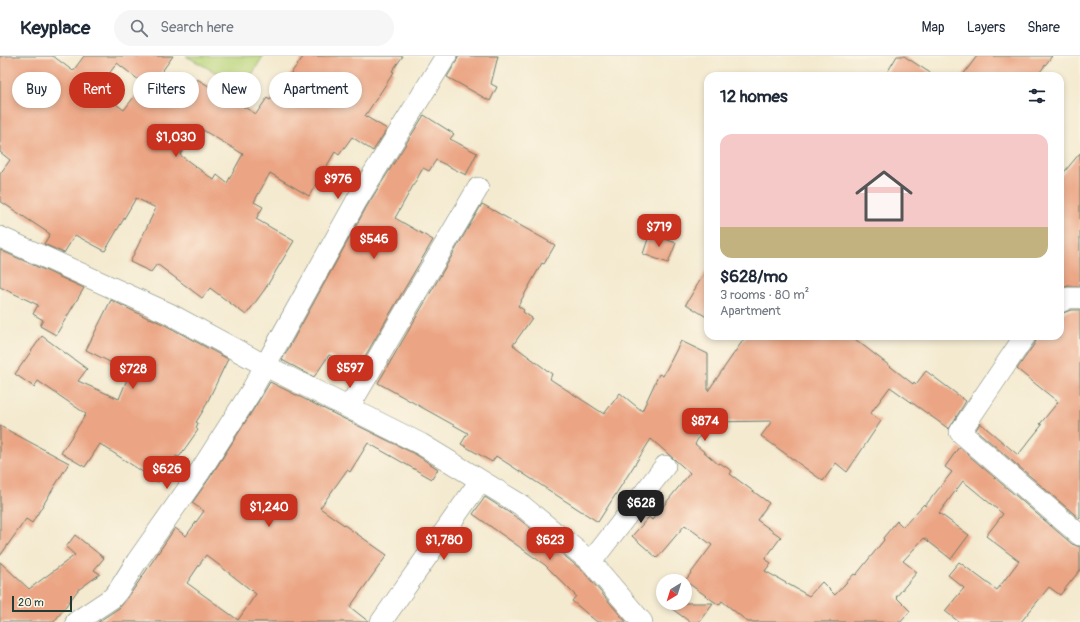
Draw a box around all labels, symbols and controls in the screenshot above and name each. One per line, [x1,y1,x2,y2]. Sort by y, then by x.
search box [114,10,394,46]
text: Keyplace [20,16,90,40]
icon: search [128,17,150,39]
text: Search here [160,18,234,37]
text: Map [922,19,945,36]
text: Layers [967,19,1005,36]
text: Share [1027,19,1060,36]
chip: Buy [12,72,61,108]
chip: Rent [69,72,125,108]
chip: Filters [133,72,199,108]
chip: New [207,72,261,108]
chip: Apartment [269,72,362,108]
icon: filters [1026,85,1048,107]
text: 12 homes [720,86,788,107]
pin: $1,030 [143,124,209,158]
text: $1,030 [156,129,196,145]
icon: home [848,160,920,232]
pin: $976 [314,166,362,200]
text: $976 [324,171,352,187]
pin: $719 [635,214,683,248]
text: $719 [646,219,672,235]
pin: $546 [350,226,398,260]
text: $546 [359,231,389,247]
text: $628/mo [720,266,788,287]
text: 3 rooms · 80 m² [720,287,809,303]
text: Apartment [720,303,781,319]
pin: $597 [326,355,374,389]
pin: $728 [109,356,157,390]
text: $597 [336,360,364,376]
text: $728 [119,361,147,377]
pin: $874 [681,408,729,442]
text: $874 [691,413,719,429]
pin: $626 [143,456,191,490]
text: $626 [152,461,182,477]
pin: $628 [617,490,665,524]
pin: $1,240 [236,494,302,528]
text: $628 [627,495,655,511]
text: $1,240 [249,499,289,515]
pin: $1,780 [411,527,477,561]
pin: $623 [526,527,574,561]
text: $1,780 [425,532,463,548]
text: $623 [536,532,564,548]
north arrow [656,574,692,610]
map controls [656,574,692,610]
scale bar [12,594,72,613]
text: 20 m [18,596,44,609]

